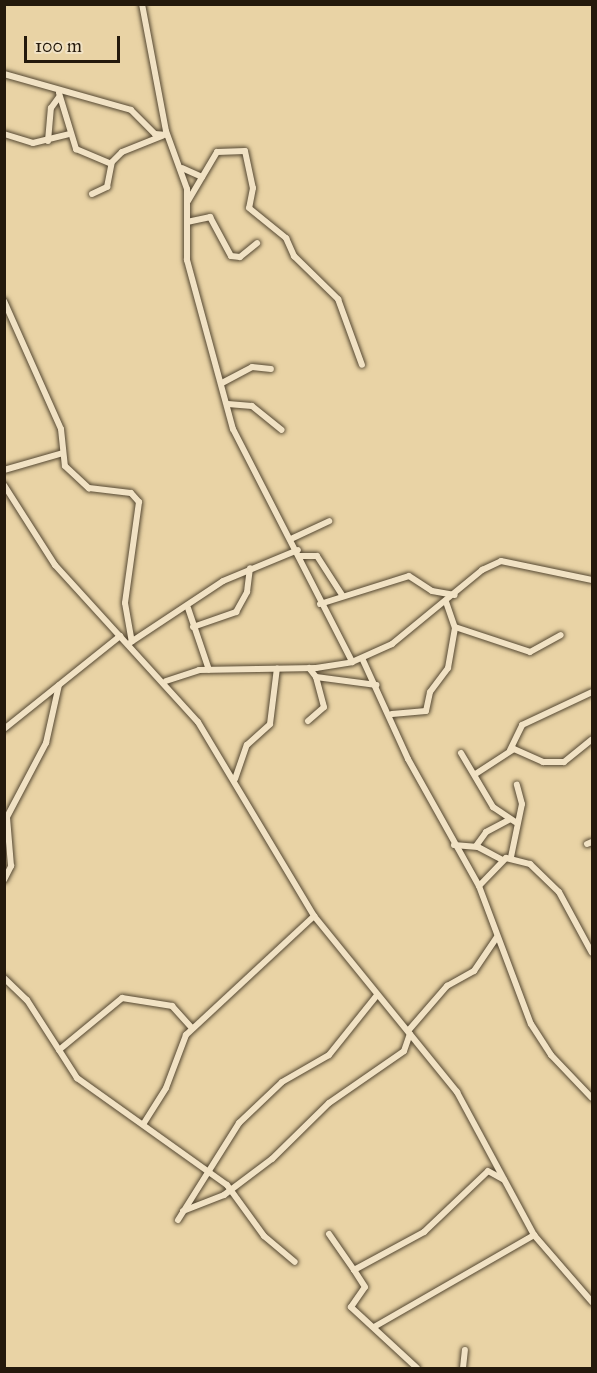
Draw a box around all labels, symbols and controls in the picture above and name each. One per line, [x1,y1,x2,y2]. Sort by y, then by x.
scale bar [27,24,123,62]
text: 100 m [35,35,82,57]

